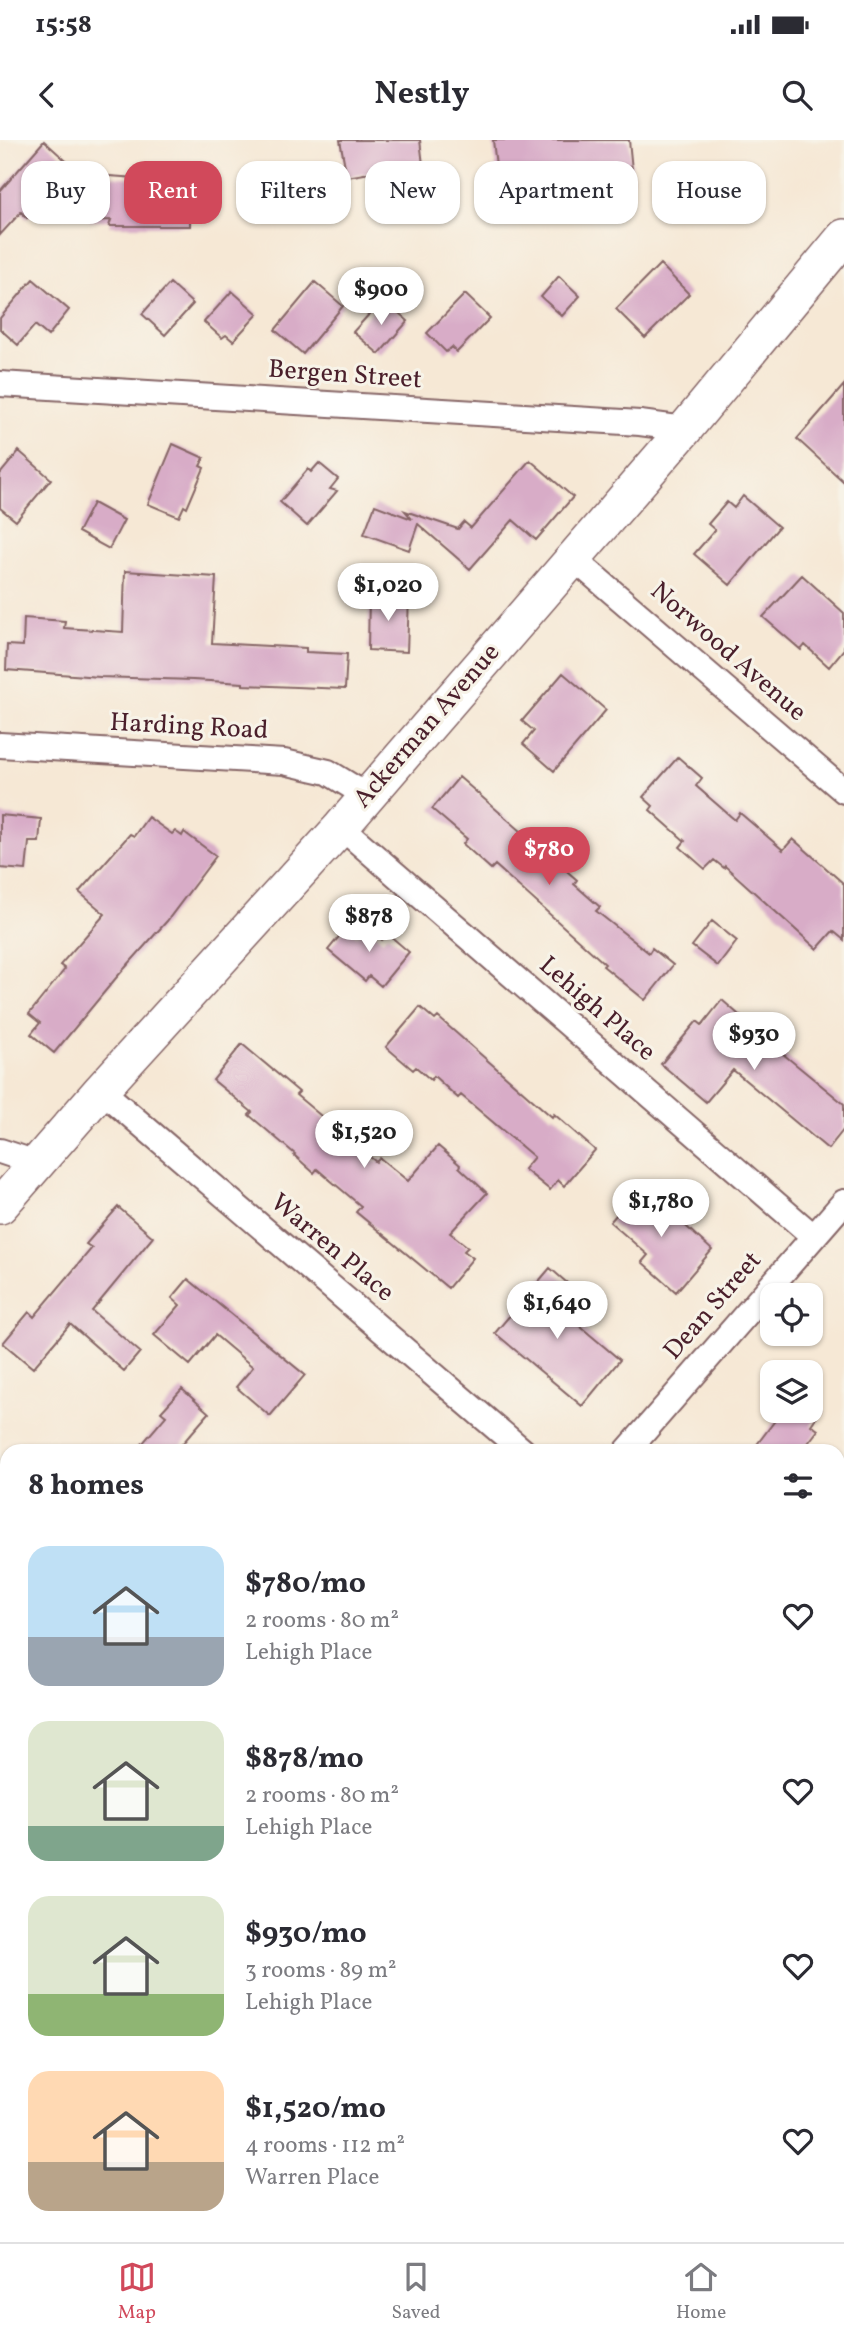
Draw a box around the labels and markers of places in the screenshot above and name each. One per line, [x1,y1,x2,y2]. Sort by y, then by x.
pin: $900 [340,268,422,327]
pin: $1,020 [331,564,445,623]
pin: $780 [508,828,590,887]
pin: $878 [328,894,410,954]
pin: $930 [713,1012,795,1072]
pin: $1,520 [307,1110,421,1170]
pin: $1,780 [604,1180,718,1239]
pin: $1,640 [500,1282,614,1341]

